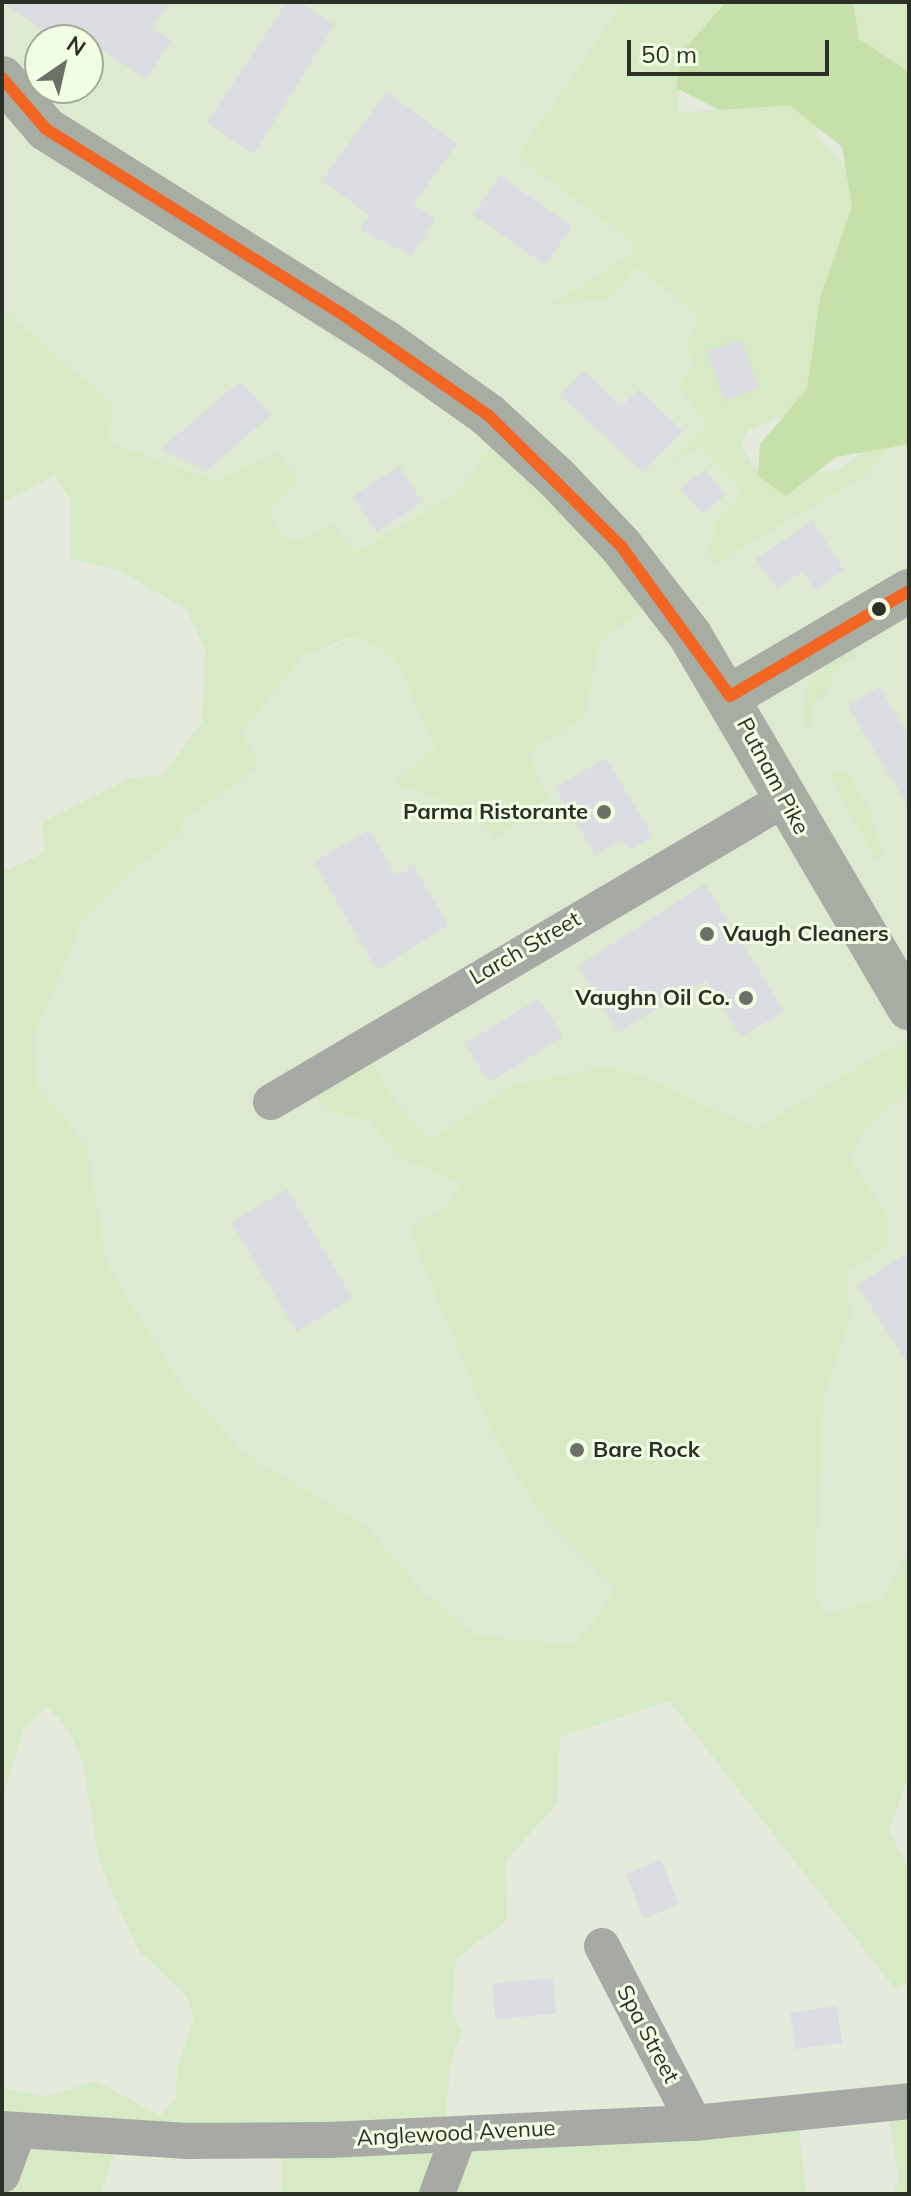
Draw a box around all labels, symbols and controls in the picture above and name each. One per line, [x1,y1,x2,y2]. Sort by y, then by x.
north arrow [24,24,104,104]
scale bar [631,24,833,74]
text: N [62,30,91,62]
text: 50 m [641,39,697,69]
unlabelled marker [871,601,887,617]
street label: Putnam Pike [731,713,815,839]
place label: Parma Ristorante [403,799,588,825]
marker: Parma Ristorante [595,803,613,821]
street label: Larch Street [465,906,585,990]
place label: Vaugh Cleaners [723,921,889,947]
marker: Vaugh Cleaners [698,925,716,943]
place label: Vaughn Oil Co. [575,985,730,1011]
marker: Vaughn Oil Co. [737,989,755,1007]
place label: Bare Rock [593,1437,700,1463]
marker: Bare Rock [568,1441,586,1459]
street label: Spa Street [611,1981,685,2087]
street label: Anglewood Avenue [356,2115,556,2151]

